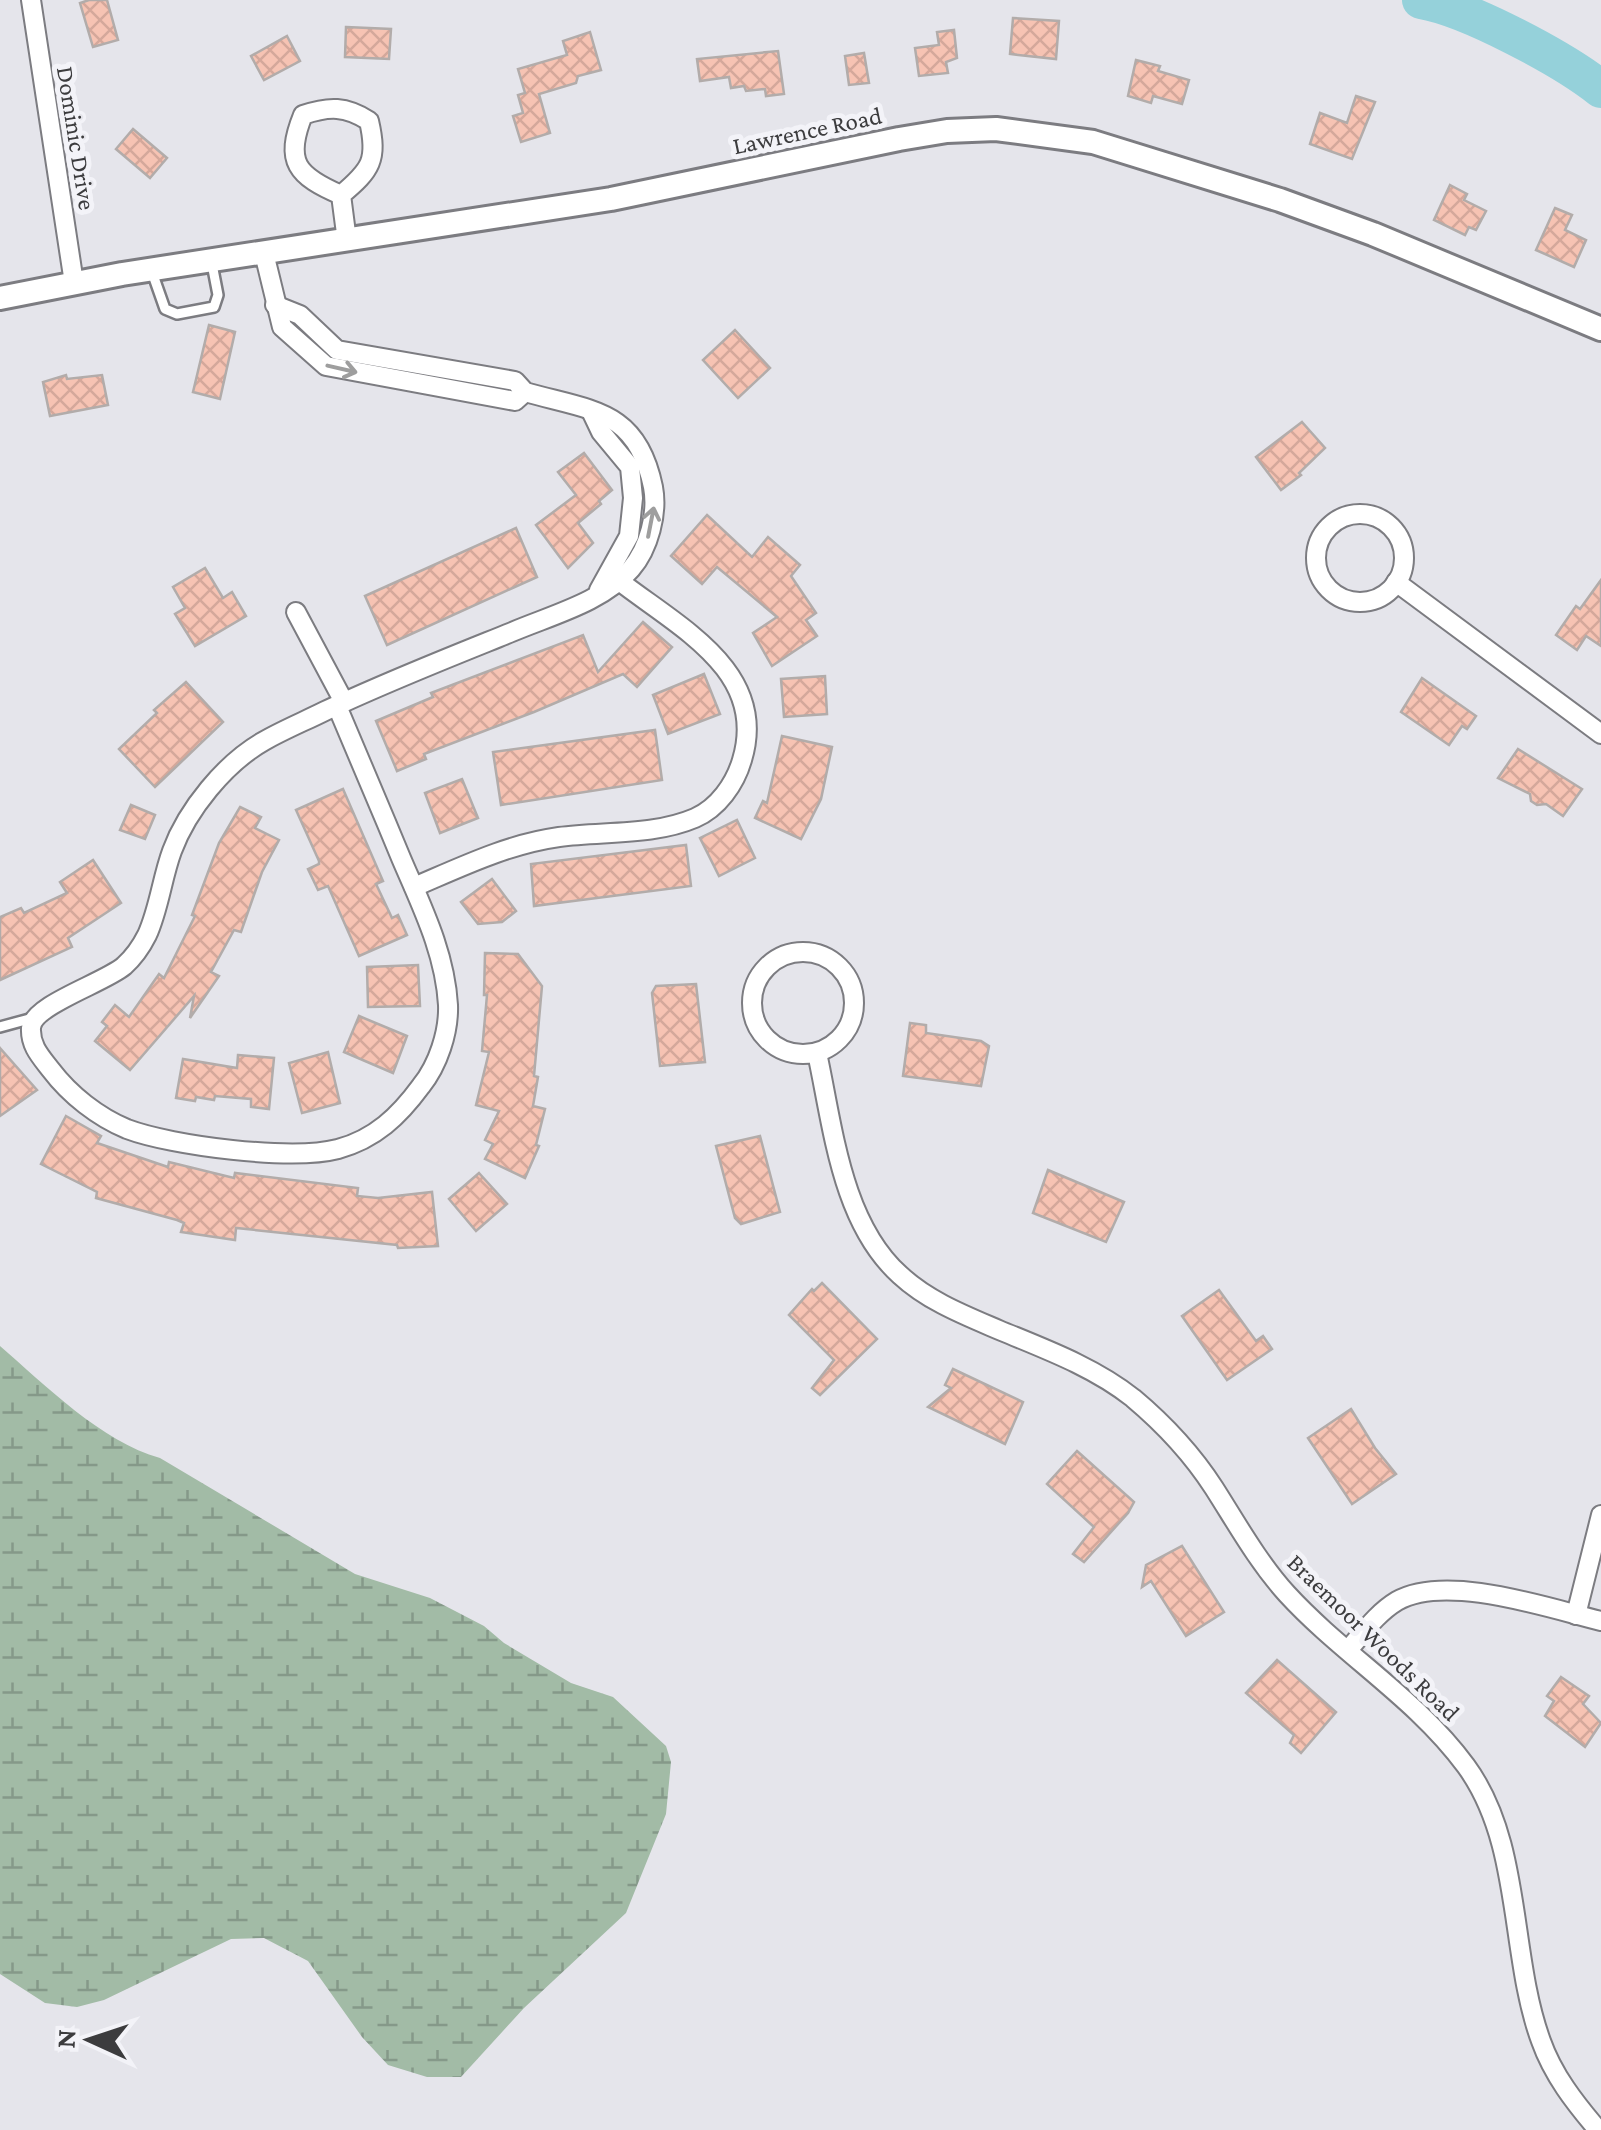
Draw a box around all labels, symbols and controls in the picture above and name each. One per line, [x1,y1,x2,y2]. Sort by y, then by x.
street label: Dominic Drive [52,64,101,212]
street label: Lawrence Road [730,102,884,159]
one-way arrow [325,361,357,379]
one-way arrow [642,507,661,539]
street label: Braemoor Woods Road [1282,1548,1465,1726]
north arrow [40,1990,140,2090]
text: N [50,2028,82,2049]

